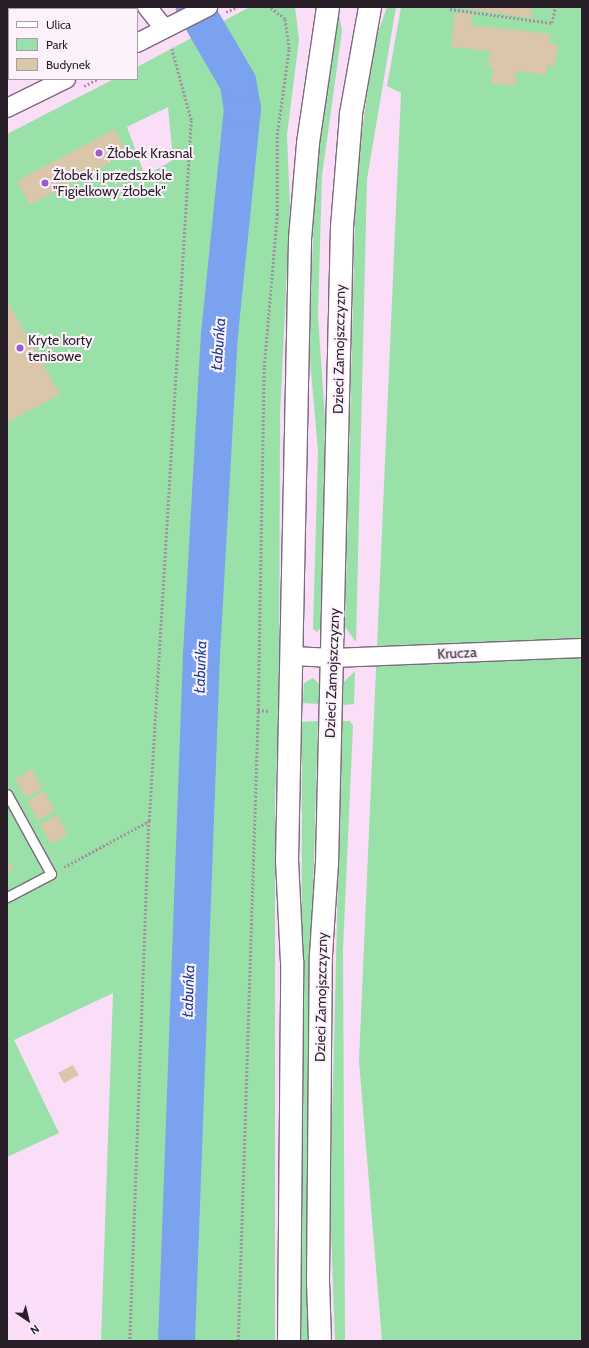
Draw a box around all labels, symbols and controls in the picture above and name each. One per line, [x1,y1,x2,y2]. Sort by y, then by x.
legend [8,8,138,80]
text: Ulica [46,17,71,32]
text: Park [46,37,68,52]
text: Budynek [46,57,90,72]
place label: Żłobek Krasnal [107,145,193,161]
marker: Żłobek Krasnal [94,148,104,158]
place label: Żłobek i przedszkole "Figielkowy żłobek" [53,167,172,200]
marker: Żłobek i przedszkole "Figielkowy żłobek" [40,178,50,188]
street label: Dzieci Zamojszczyzny [329,284,349,414]
water label: Łabuńka [208,317,230,371]
place label: Kryte korty tenisowe [28,332,92,364]
marker: Kryte korty tenisowe [15,343,25,353]
street label: Dzieci Zamojszczyzny [321,608,343,738]
water label: Łabuńka [191,640,211,694]
street label: Krucza [437,644,477,662]
street label: Dzieci Zamojszczyzny [311,932,331,1062]
water label: Łabuńka [179,964,199,1018]
north arrow [8,1300,48,1340]
text: N [28,1322,42,1338]

